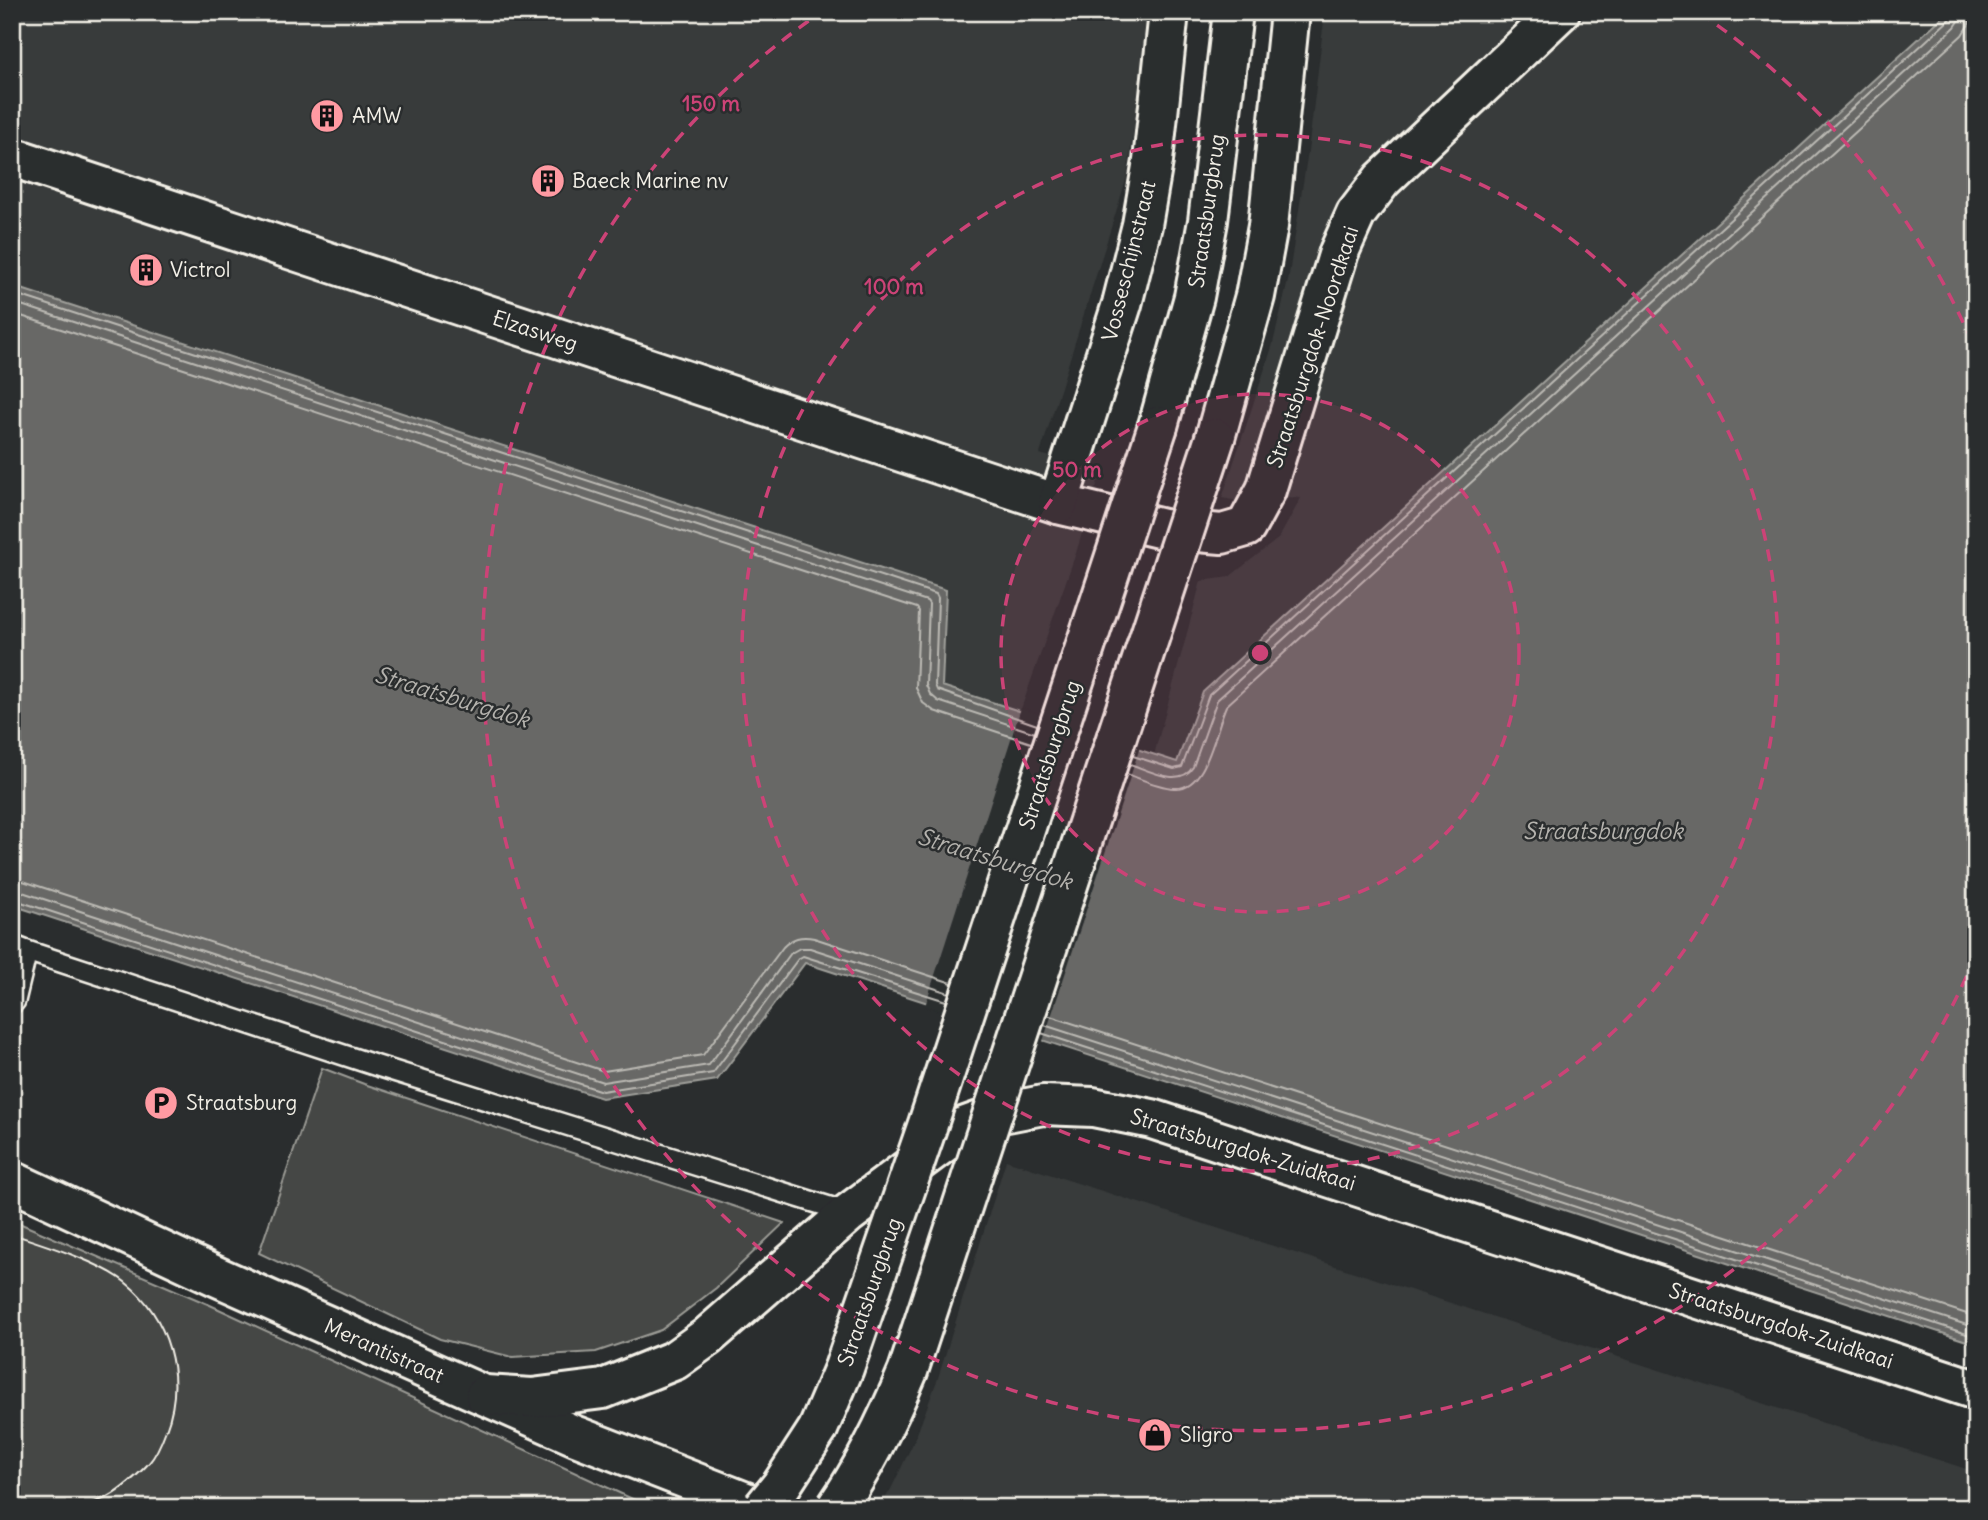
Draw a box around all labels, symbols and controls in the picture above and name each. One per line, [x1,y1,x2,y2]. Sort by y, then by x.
text: 150 m [682,90,740,117]
building icon: AMW [308,97,346,135]
place label: AMW [352,102,402,129]
street label: Straatsburgbrug [1182,132,1231,290]
building icon: Baeck Marine nv [529,162,567,200]
place label: Baeck Marine nv [572,167,728,194]
street label: Vosseschijnstraat [1096,178,1161,344]
street label: Straatsburgdok-Noordkaai [1261,223,1364,471]
building icon: Victrol [127,251,165,289]
place label: Victrol [170,256,230,283]
text: 100 m [864,273,924,300]
street label: Elzasweg [489,304,581,357]
text: 50 m [1052,456,1102,483]
centre of rings [1248,641,1272,665]
water label: Straatsburgdok [371,659,534,734]
street label: Straatsburgbrug [1013,677,1086,833]
water label: Straatsburgdok [1523,816,1684,845]
water label: Straatsburgdok [914,821,1077,896]
parking icon: Straatsburg [142,1084,180,1122]
place label: Straatsburg [186,1089,297,1116]
street label: Straatsburgdok-Zuidkaai [1127,1102,1359,1197]
street label: Straatsburgbrug [831,1214,908,1370]
street label: Straatsburgdok-Zuidkaai [1666,1277,1897,1375]
street label: Merantistraat [320,1312,448,1389]
shop icon: Sligro [1136,1416,1174,1454]
place label: Sligro [1180,1421,1233,1448]

